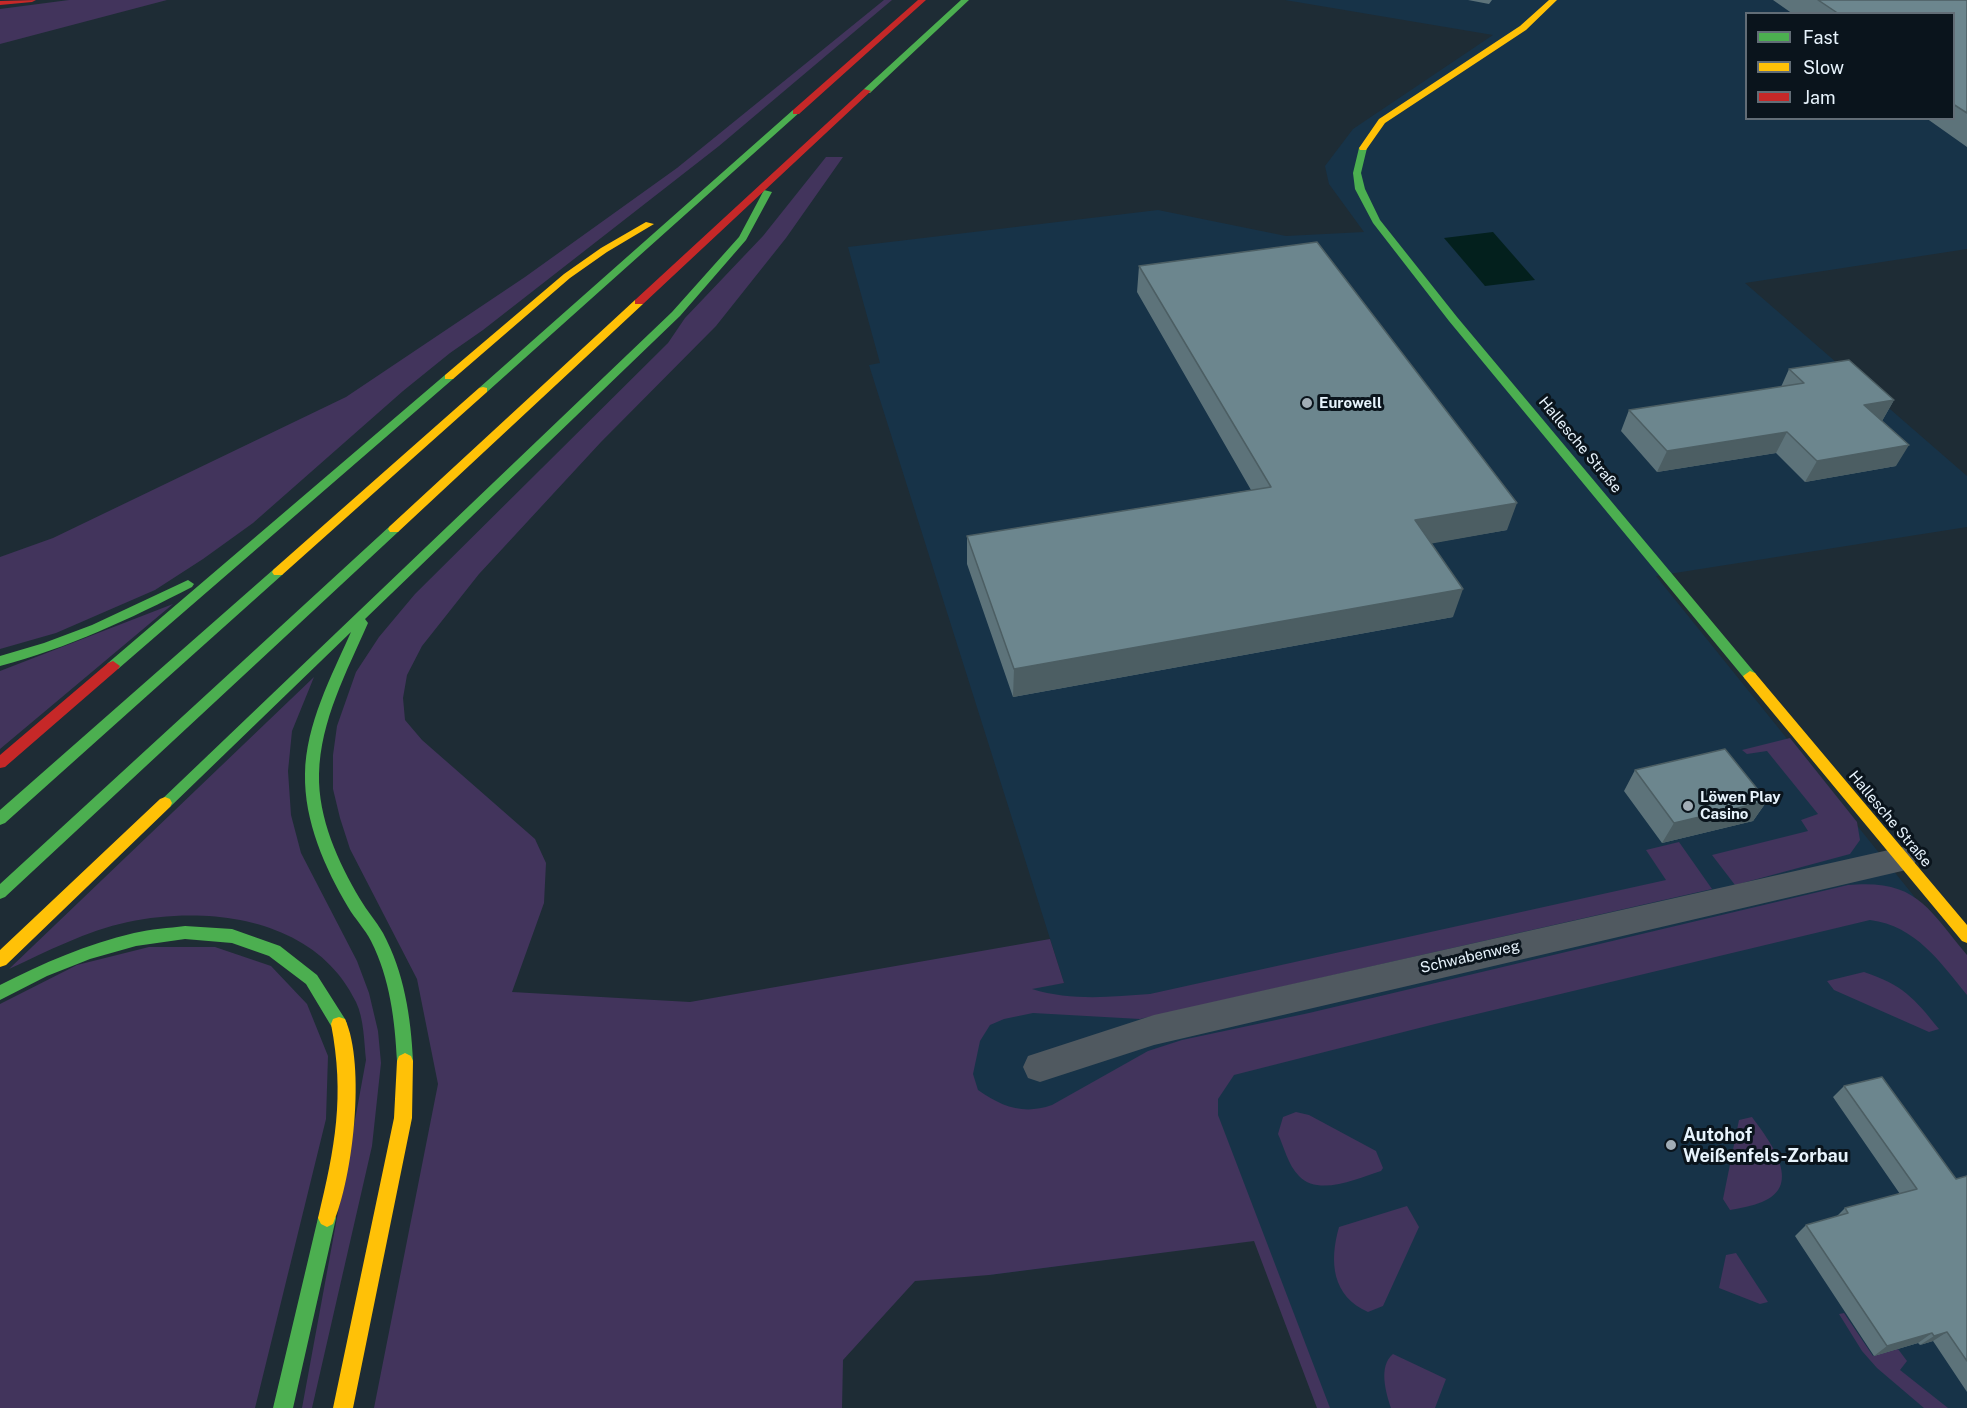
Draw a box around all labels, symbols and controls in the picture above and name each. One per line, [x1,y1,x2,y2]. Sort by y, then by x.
legend [1745,12,1955,120]
text: Fast [1803,27,1839,48]
text: Slow [1803,57,1844,78]
text: Jam [1803,87,1836,108]
street label: Hallesche Straße [1535,393,1625,497]
place label: Eurowell [1319,394,1382,412]
marker: Eurowell [1300,396,1314,410]
street label: Hallesche Straße [1845,767,1935,871]
place label: Löwen Play Casino [1700,788,1781,823]
marker: Löwen Play Casino [1681,799,1695,813]
street label: Schwabenweg [1419,937,1521,977]
place label: Autohof Weißenfels-Zorbau [1683,1124,1848,1166]
marker: Autohof Weißenfels-Zorbau [1664,1138,1678,1152]

